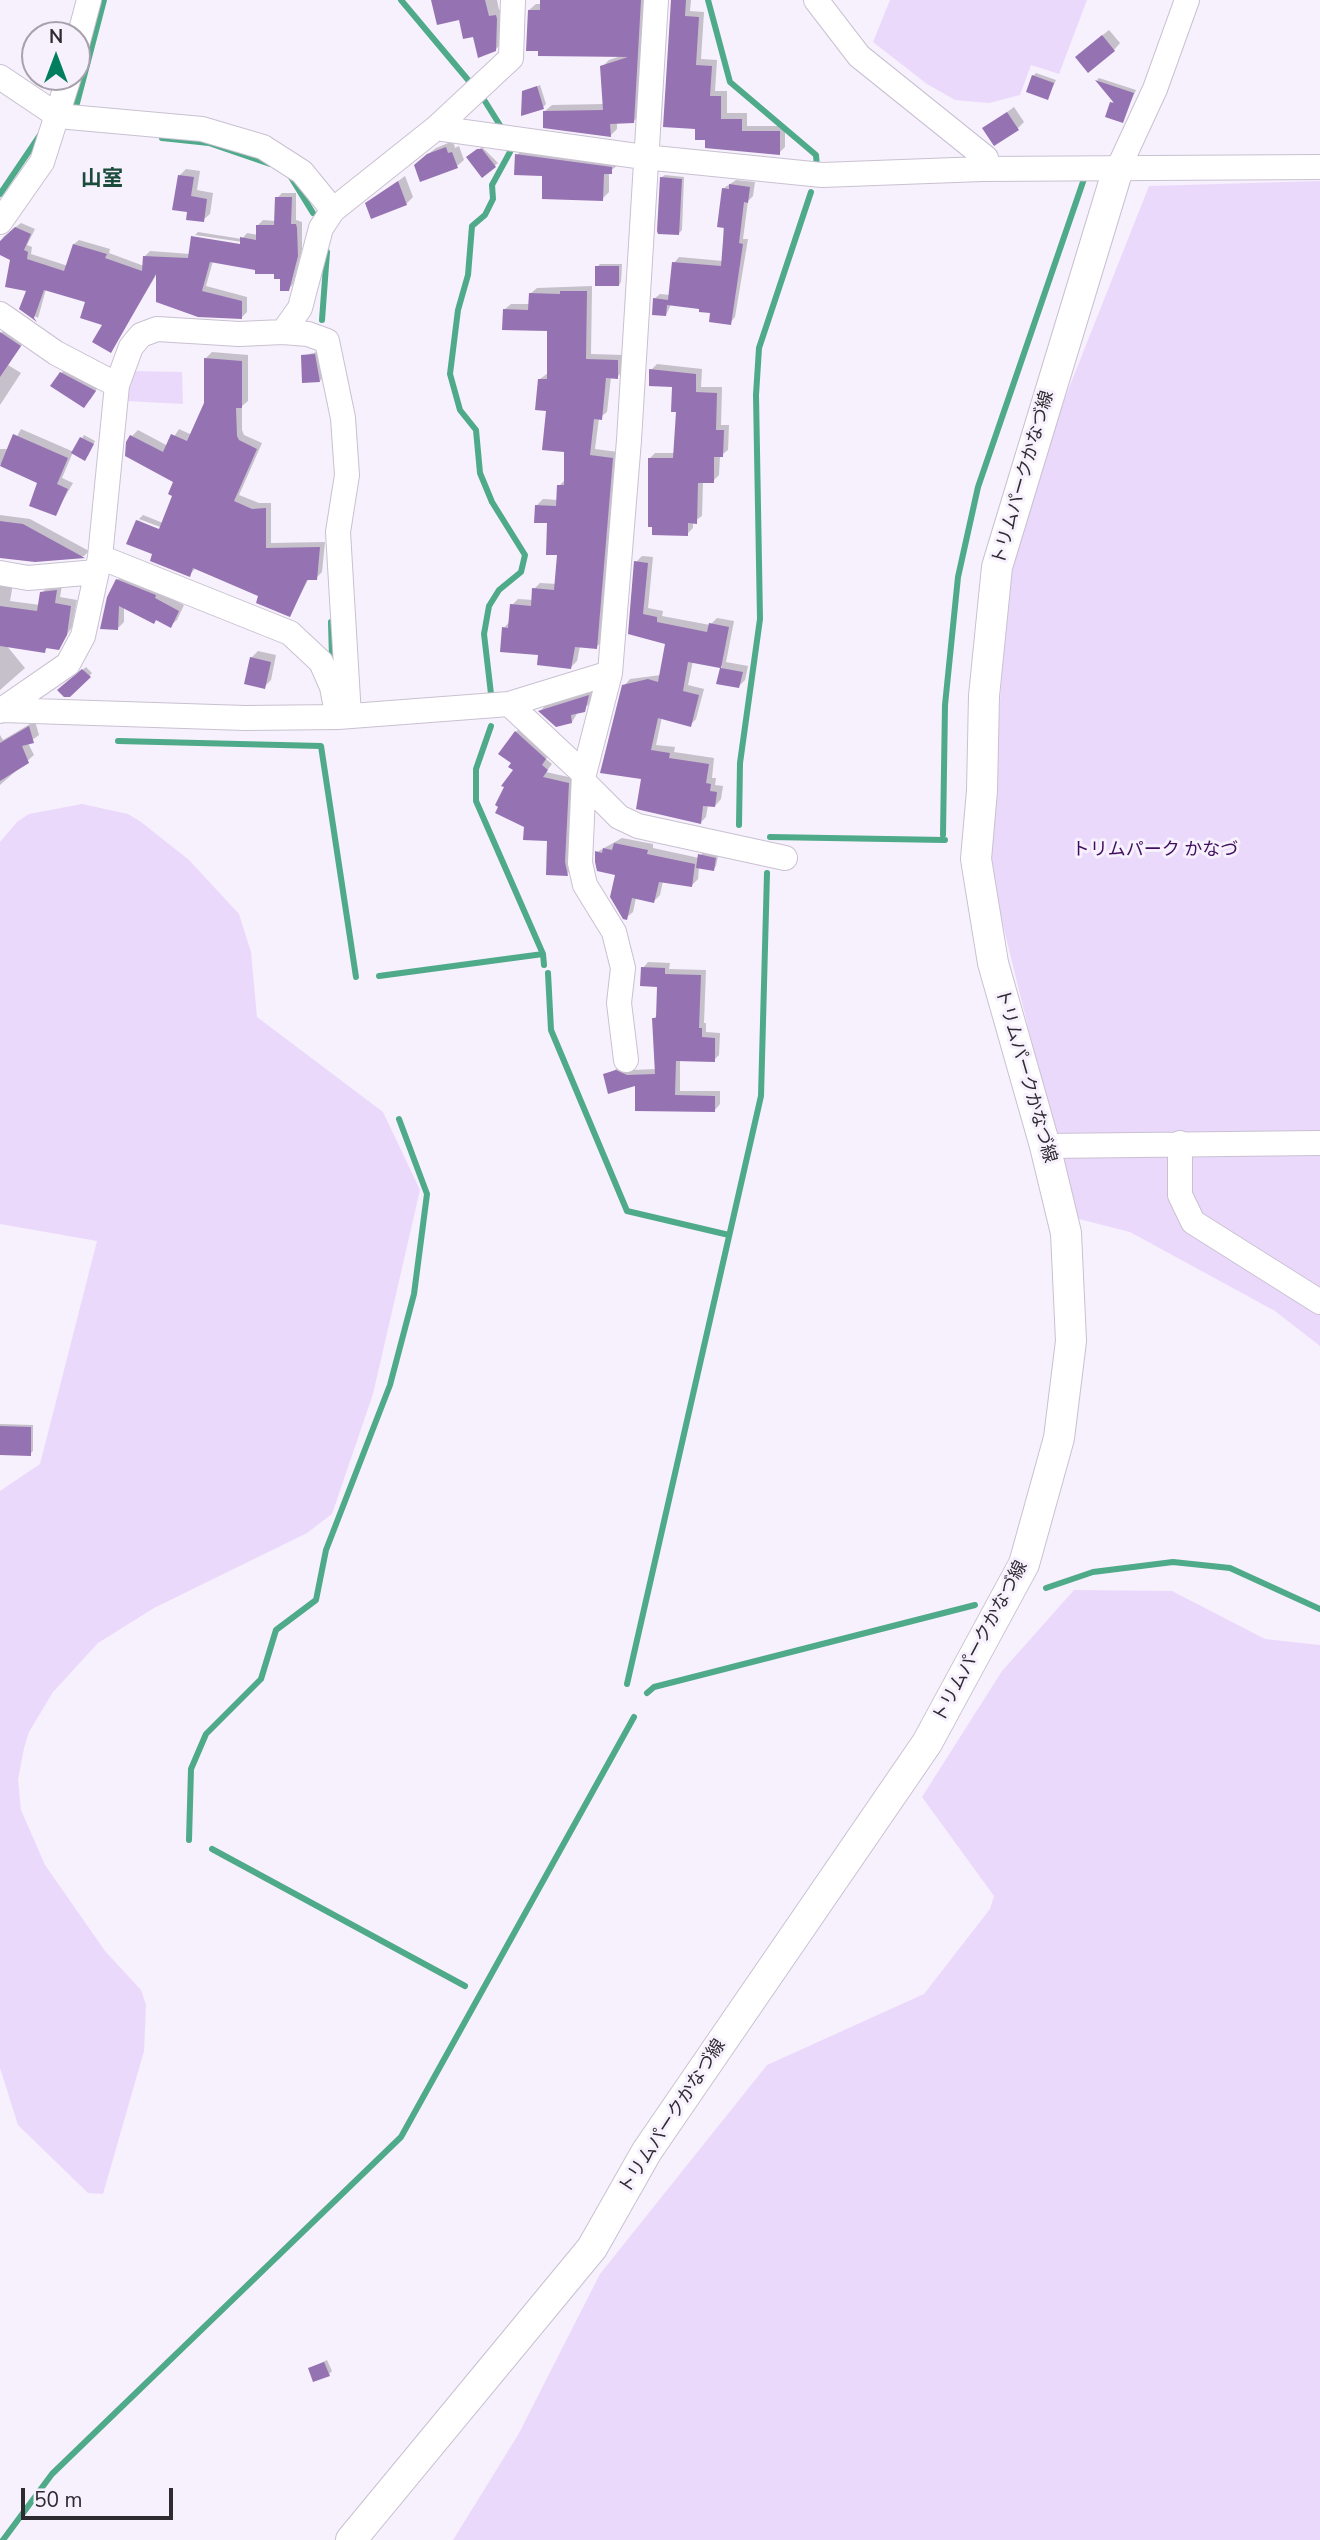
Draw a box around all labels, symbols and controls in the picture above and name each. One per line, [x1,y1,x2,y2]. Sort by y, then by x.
north arrow [21,21,91,91]
text: N [49,24,63,50]
district label: 山室 [81,167,123,193]
street label: トリムパークかなづ線 [989,389,1059,567]
park label: トリムパーク かなづ [1072,840,1238,862]
street label: トリムパークかなづ線 [990,987,1060,1165]
street label: トリムパークかなづ線 [929,1557,1033,1727]
street label: トリムパークかなづ線 [615,2036,731,2198]
scale bar [24,2474,177,2518]
text: 50 m [34,2486,83,2514]

